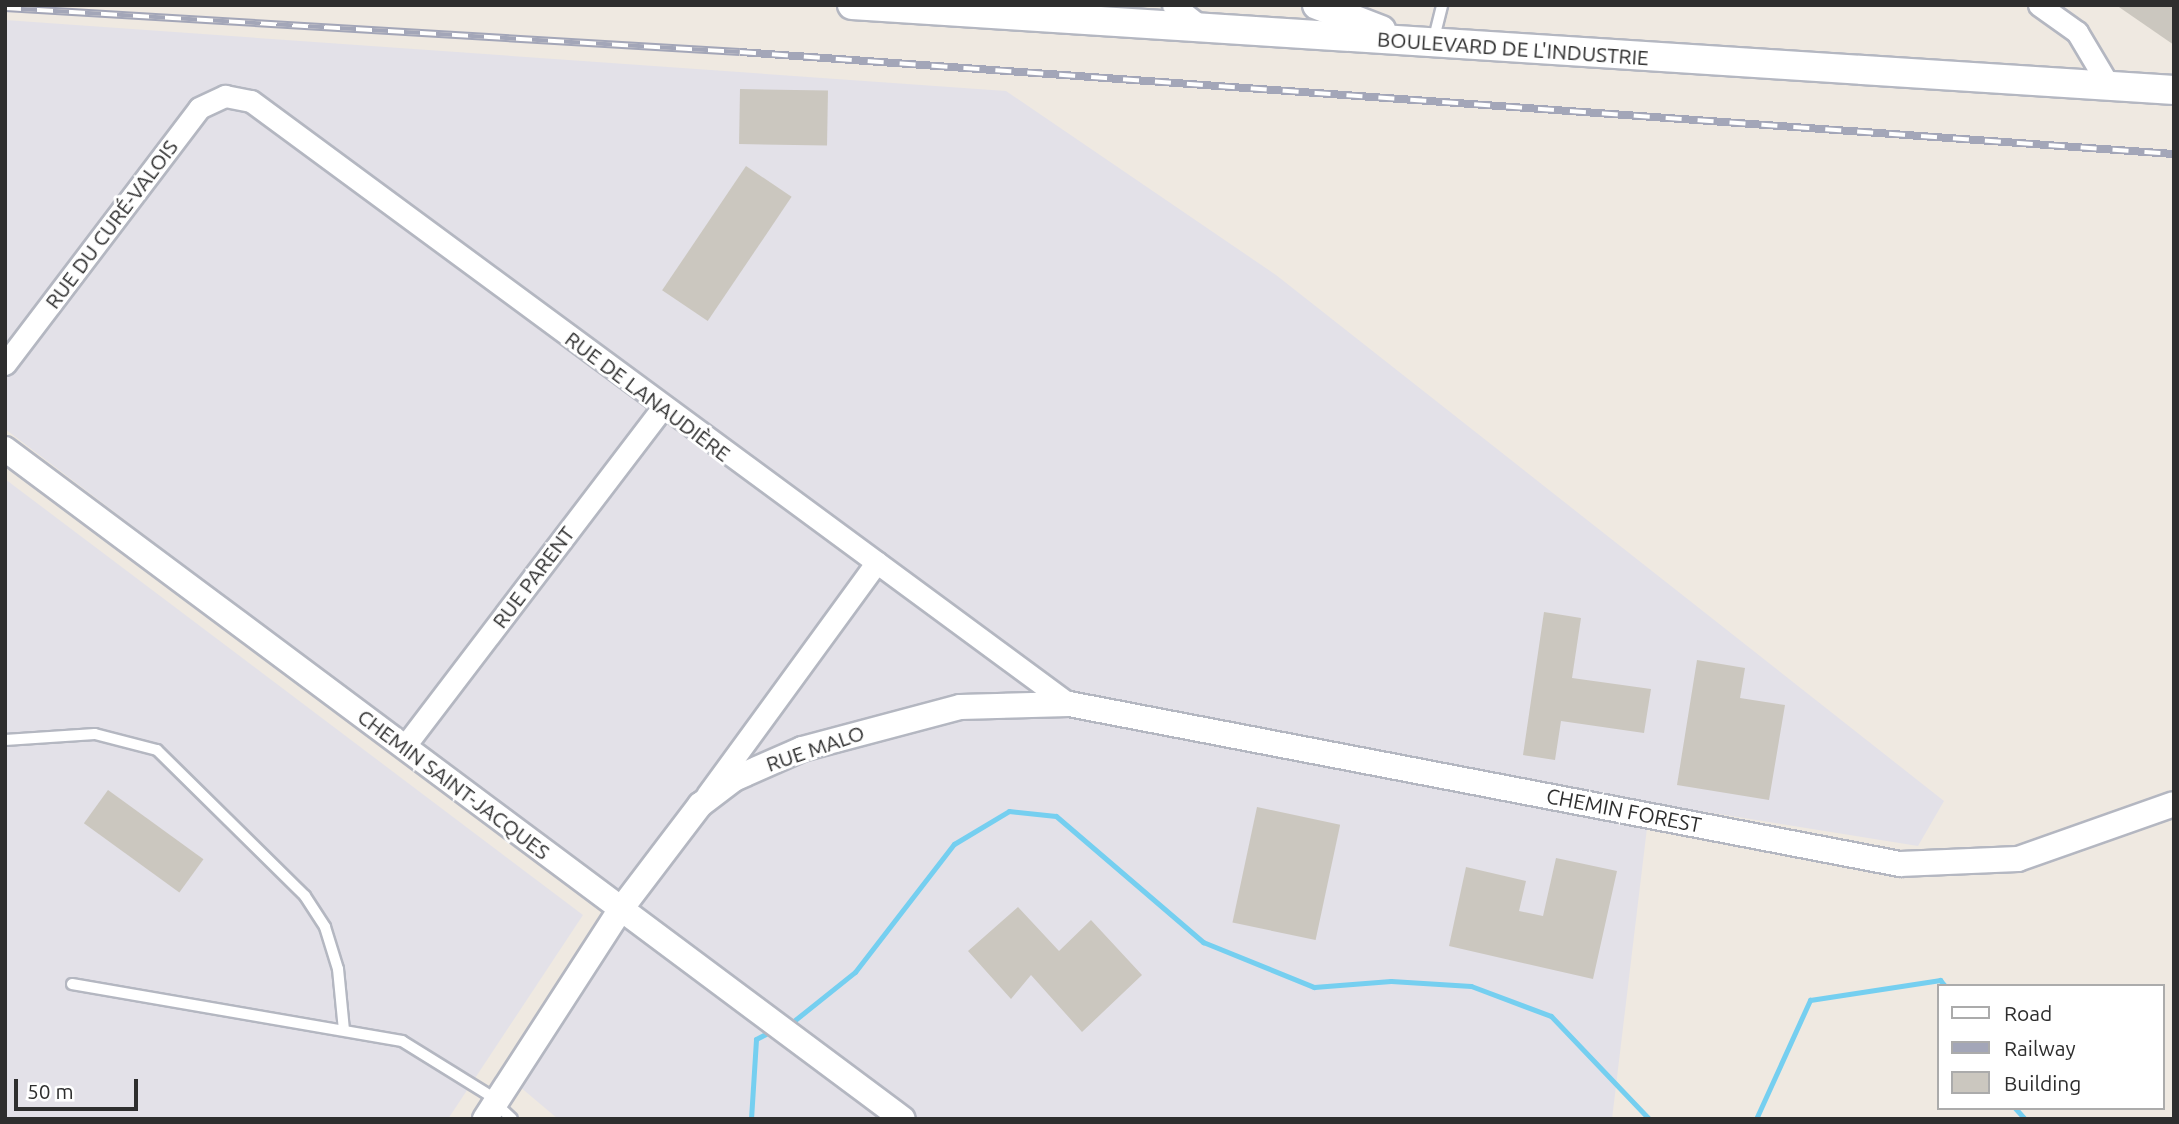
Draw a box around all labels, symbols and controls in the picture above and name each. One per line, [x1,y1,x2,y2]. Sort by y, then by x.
street label: BOULEVARD DE L'INDUSTRIE [1376,26,1650,70]
street label: RUE DU CURÉ-VALOIS [39,135,183,313]
street label: RUE DE LANAUDIÈRE [560,326,736,466]
street label: RUE PARENT [487,521,579,633]
street label: CHEMIN SAINT-JACQUES [353,703,555,865]
street label: RUE MALO [763,719,867,777]
street label: CHEMIN FOREST [1544,783,1704,837]
legend [1938,984,2165,1110]
text: Road [2004,1001,2052,1025]
text: Railway [2004,1036,2076,1060]
scale bar [18,1064,142,1108]
text: Building [2004,1071,2081,1095]
text: 50 m [27,1079,74,1103]

